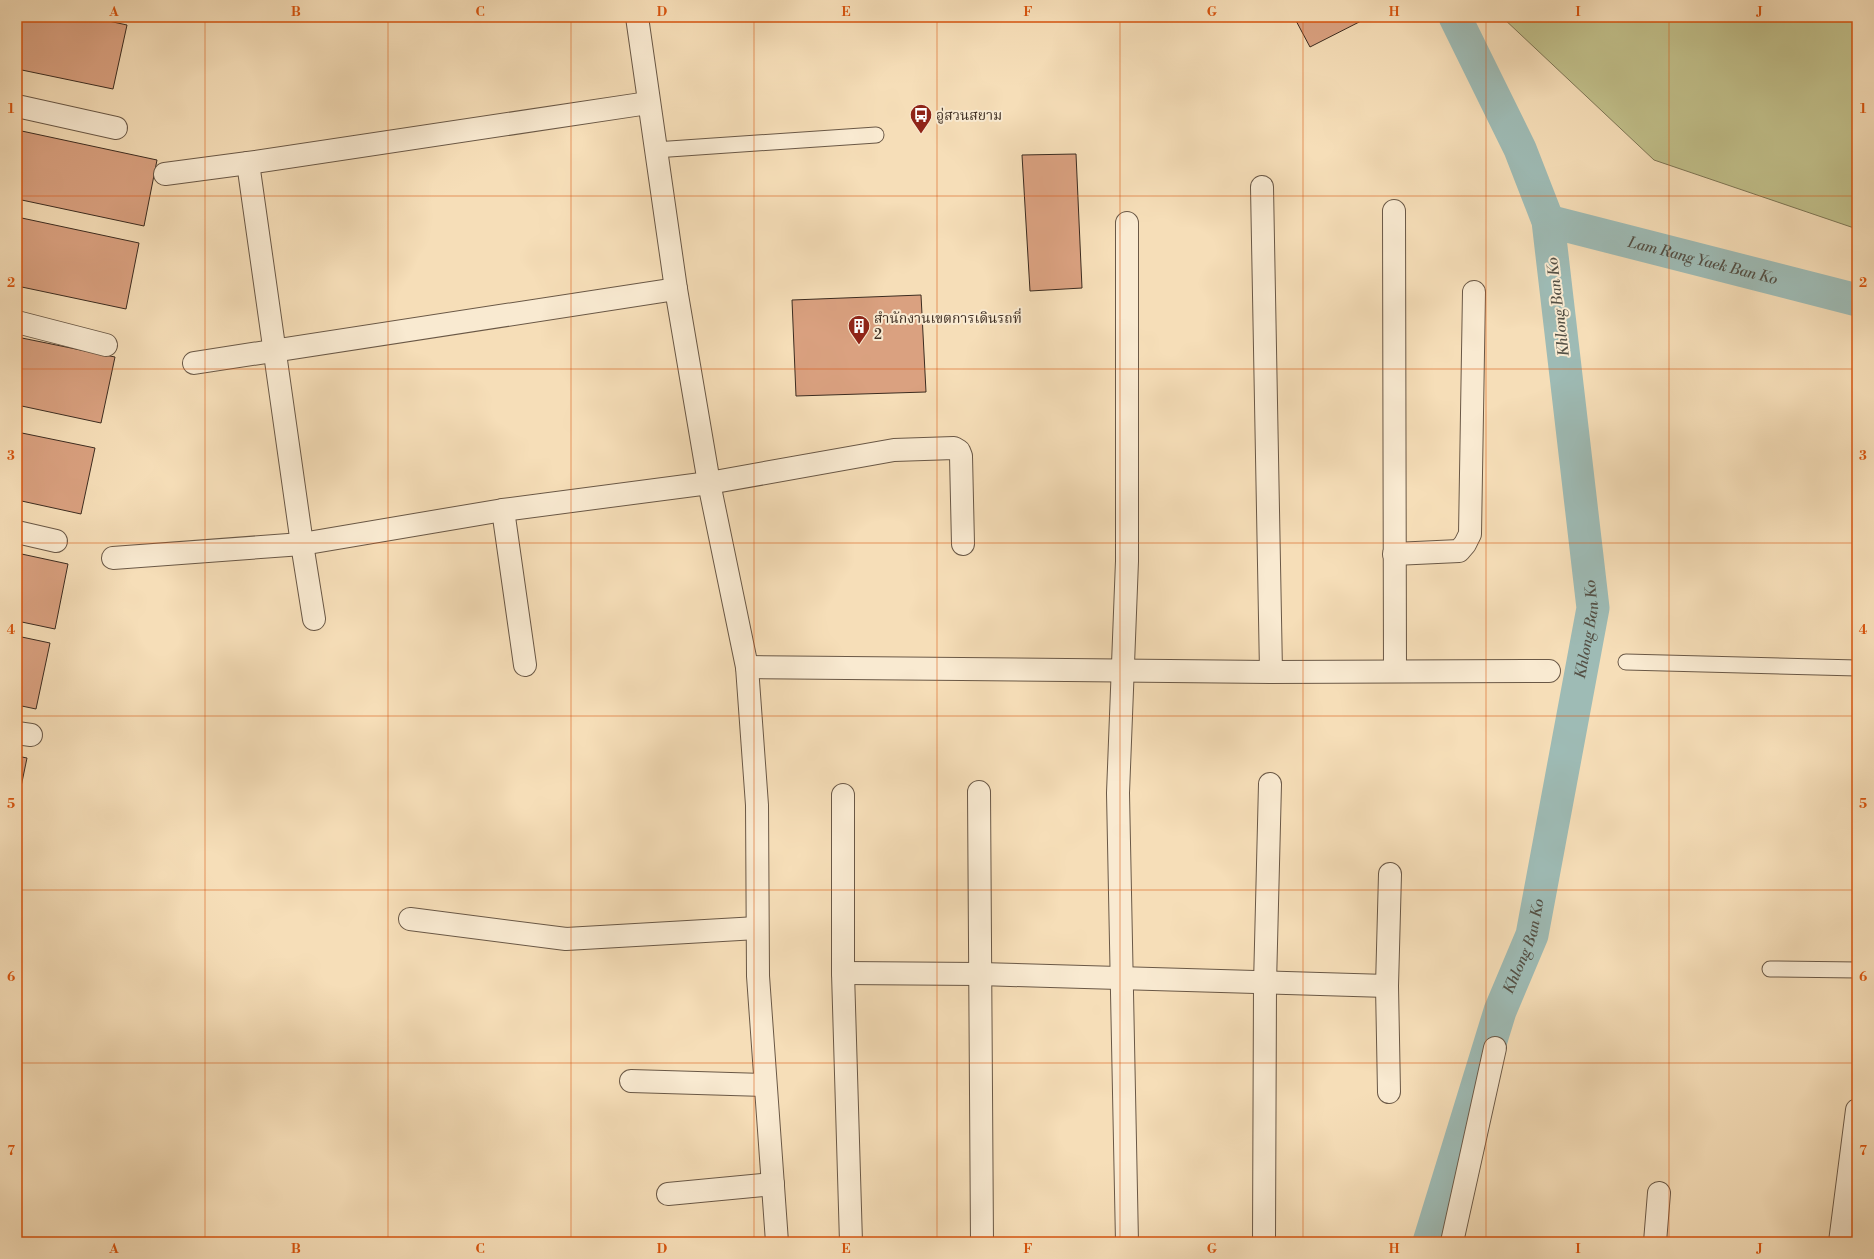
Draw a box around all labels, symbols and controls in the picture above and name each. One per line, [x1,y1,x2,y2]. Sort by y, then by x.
text: A [108,4,119,20]
text: B [291,4,301,20]
text: C [475,4,485,20]
text: D [657,4,667,20]
text: E [841,4,851,20]
text: F [1023,4,1033,20]
text: G [1207,4,1218,20]
text: H [1389,4,1400,20]
text: I [1575,4,1581,20]
text: J [1755,4,1763,20]
text: 1 [8,101,15,117]
text: 1 [1860,101,1867,117]
bus stop icon: อู่สวนสยาม [908,102,934,135]
place label: อู่สวนสยาม [936,107,1002,125]
water label: Lam Rang Yaek Ban Ko [1625,233,1780,289]
water label: Khlong Ban Ko [1543,256,1574,358]
text: 2 [7,275,15,291]
text: 2 [1859,275,1867,291]
place label: สำนักงานเขตการเดินรถที่ 2 [874,308,1022,344]
building icon: สำนักงานเขตการเดินรถที่ 2 [846,313,872,346]
text: 3 [7,448,15,464]
text: 3 [1859,448,1867,464]
water label: Khlong Ban Ko [1571,579,1603,680]
text: 4 [7,622,16,638]
text: 4 [1859,622,1868,638]
text: 5 [7,796,15,812]
text: 5 [1859,796,1867,812]
water label: Khlong Ban Ko [1499,897,1549,997]
text: 6 [7,969,15,985]
text: 6 [1859,969,1867,985]
text: 7 [7,1143,15,1159]
text: 7 [1859,1143,1867,1159]
text: A [108,1241,119,1257]
text: B [291,1241,301,1257]
text: C [475,1241,485,1257]
text: D [657,1241,667,1257]
text: E [841,1241,851,1257]
text: F [1023,1241,1033,1257]
text: G [1207,1241,1218,1257]
text: H [1389,1241,1400,1257]
text: I [1575,1241,1581,1257]
text: J [1755,1241,1763,1257]

